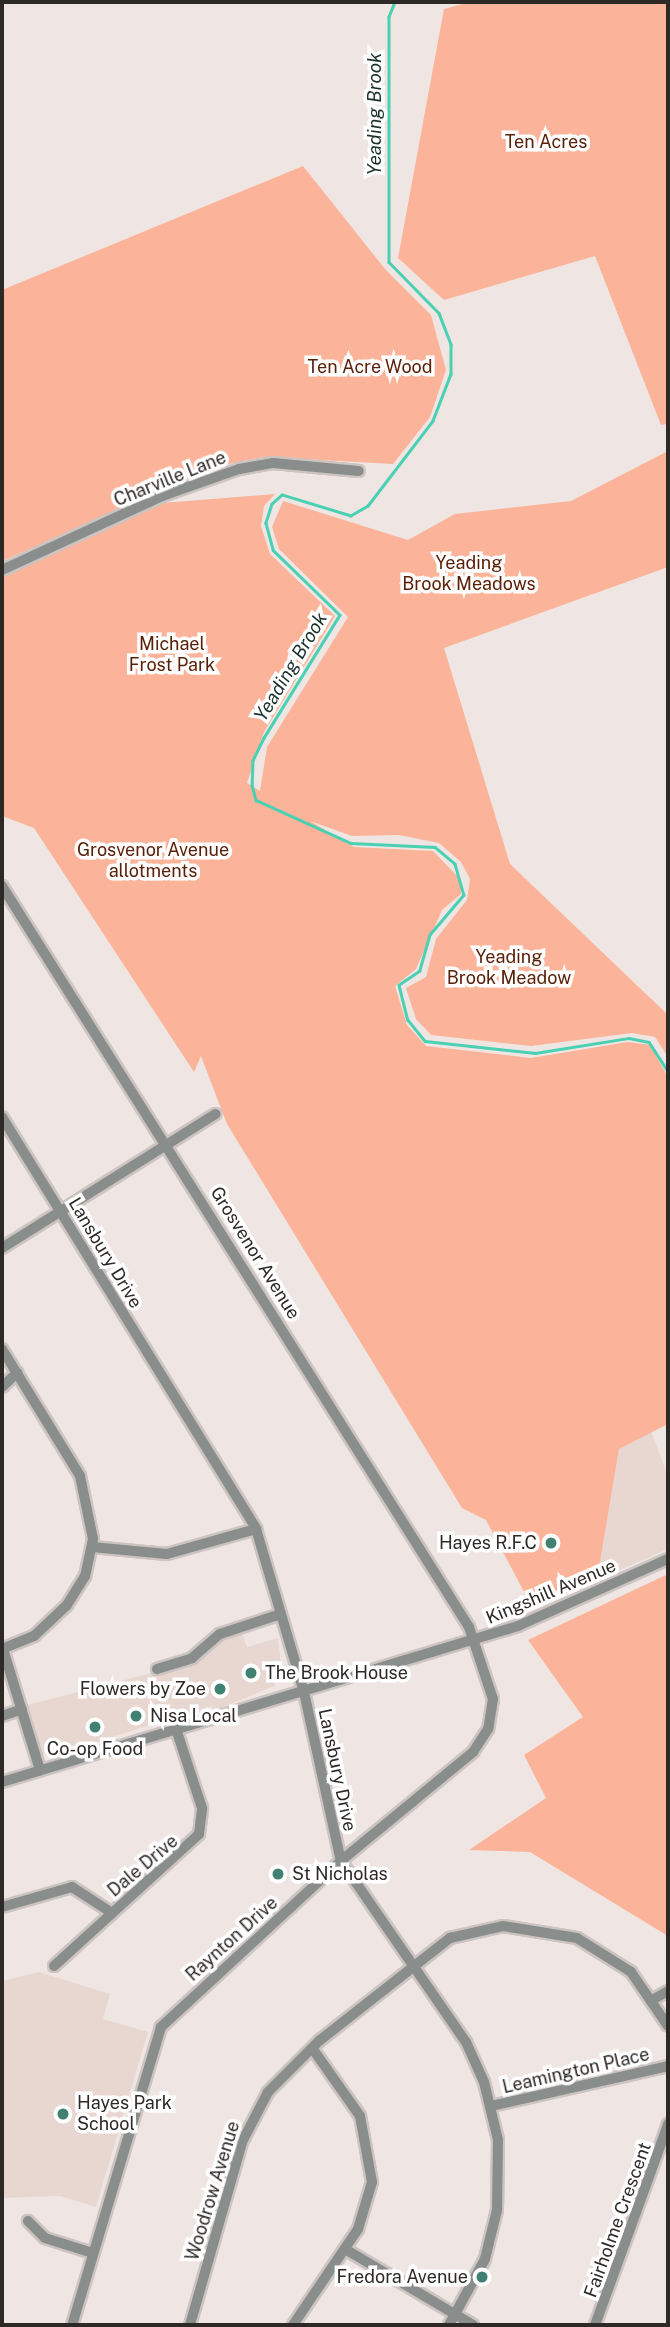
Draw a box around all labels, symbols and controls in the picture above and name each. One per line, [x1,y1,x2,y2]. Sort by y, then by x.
water label: Yeading Brook [364,53,386,175]
park label: Ten Acres [505,131,587,153]
park label: Ten Acre Wood [307,356,433,378]
street label: Charville Lane [111,447,229,511]
park label: Yeading Brook Meadows [402,553,536,596]
water label: Yeading Brook [250,609,332,725]
park label: Michael Frost Park [129,634,215,676]
park label: Grosvenor Avenue allotments [77,840,229,882]
park label: Yeading Brook Meadow [447,947,571,990]
street label: Grosvenor Avenue [206,1183,304,1323]
street label: Lansbury Drive [64,1194,146,1312]
place label: Hayes R.F.C [439,1532,537,1554]
marker: Hayes R.F.C [543,1535,559,1551]
street label: Kingshill Avenue [483,1555,619,1629]
place label: The Brook House [265,1662,408,1684]
marker: The Brook House [243,1665,259,1681]
place label: Flowers by Zoe [80,1678,206,1700]
marker: Flowers by Zoe [212,1681,228,1697]
place label: Nisa Local [150,1705,237,1727]
street label: Lansbury Drive [313,1707,361,1833]
marker: Nisa Local [128,1708,144,1724]
marker: Co-op Food [87,1719,103,1735]
place label: Co-op Food [47,1738,143,1760]
street label: Dale Drive [103,1830,183,1902]
place label: St Nicholas [292,1863,388,1885]
marker: St Nicholas [270,1866,286,1882]
street label: Raynton Drive [182,1892,282,1986]
street label: Leamington Place [500,2044,652,2098]
place label: Hayes Park School [77,2093,172,2136]
marker: Hayes Park School [55,2106,71,2122]
street label: Woodrow Avenue [182,2119,244,2263]
street label: Fairholme Crescent [580,2139,656,2301]
place label: Fredora Avenue [336,2266,468,2288]
marker: Fredora Avenue [474,2269,490,2285]

